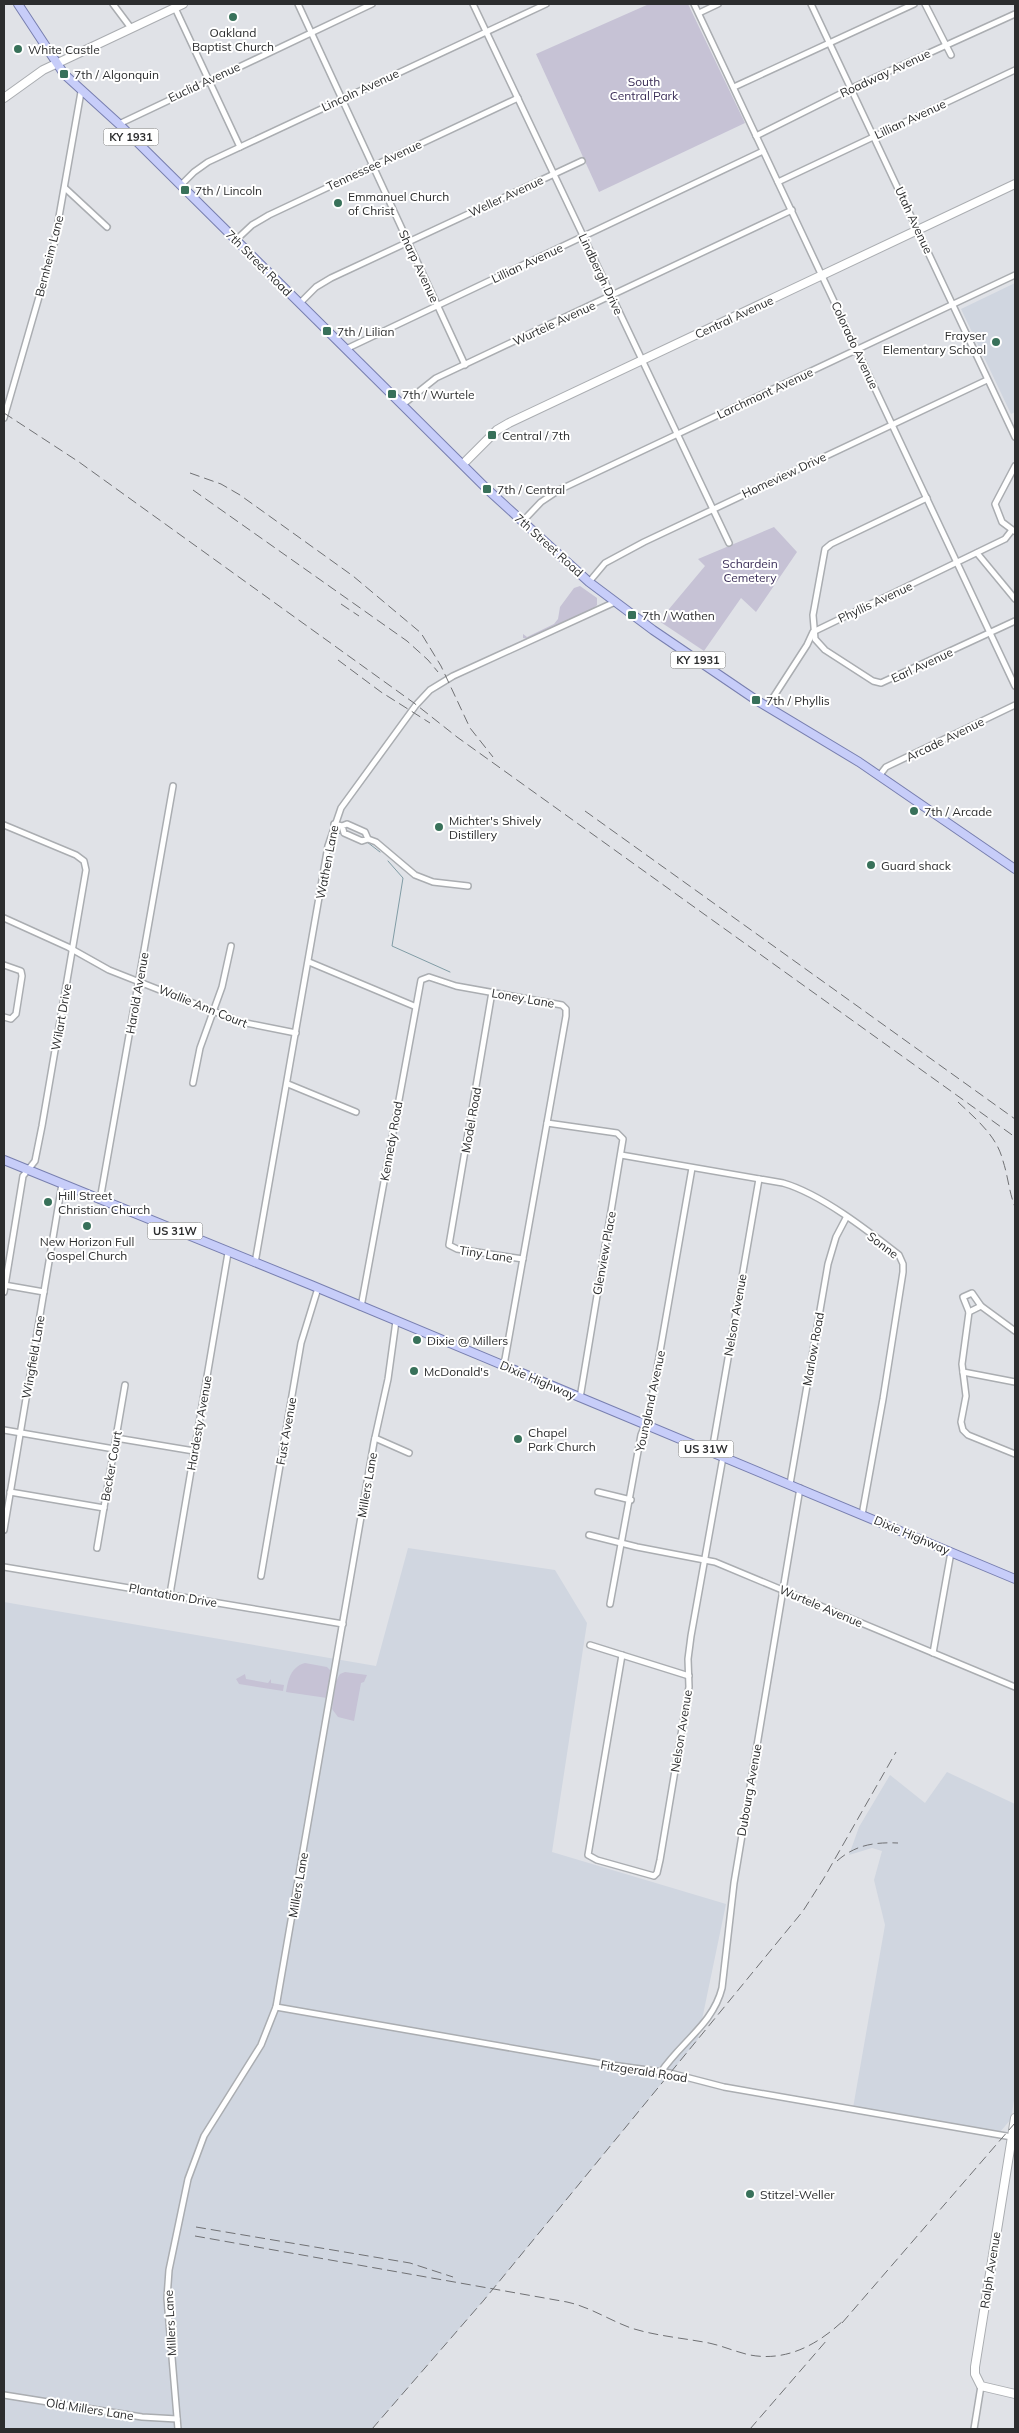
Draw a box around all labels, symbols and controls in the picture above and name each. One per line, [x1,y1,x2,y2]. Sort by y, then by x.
marker: Oakland Baptist Church [227,11,239,23]
place label: Oakland Baptist Church [192,25,274,54]
place label: White Castle [28,42,100,57]
marker: White Castle [12,43,24,55]
street label: Roadway Avenue [837,45,933,101]
street label: Euclid Avenue [166,59,242,105]
street label: Lincoln Avenue [319,65,401,115]
place label: 7th / Algonquin [74,67,159,82]
marker: 7th / Algonquin [58,68,70,80]
park label: South Central Park [610,74,679,103]
street label: Lillian Avenue [872,96,948,142]
road number: KY 1931 [104,128,158,146]
street label: Tennessee Avenue [324,136,424,194]
street label: Weller Avenue [466,172,546,220]
place label: 7th / Lincoln [195,183,262,198]
marker: 7th / Lincoln [179,184,191,196]
street label: Utah Avenue [892,184,936,256]
place label: Emmanuel Church of Christ [348,189,449,218]
marker: Emmanuel Church of Christ [332,197,344,209]
street label: Bernheim Lane [32,214,66,298]
street label: 7th Street Road [223,227,295,299]
street label: Sharp Avenue [396,227,442,305]
street label: Lindbergh Drive [576,231,626,317]
street label: Lillian Avenue [489,240,565,286]
street label: Central Avenue [692,292,776,342]
street label: Wurtele Avenue [510,297,598,349]
street label: Colorado Avenue [828,299,882,391]
place label: 7th / Lilian [337,324,394,339]
marker: 7th / Lilian [321,325,333,337]
place label: Frayser Elementary School [883,328,987,357]
marker: Frayser Elementary School [990,336,1002,348]
street label: Larchmont Avenue [714,364,816,422]
place label: 7th / Wurtele [402,387,475,402]
marker: 7th / Wurtele [386,388,398,400]
place label: Central / 7th [502,428,570,443]
marker: Central / 7th [486,429,498,441]
street label: Homeview Drive [739,449,829,501]
place label: 7th / Central [497,482,565,497]
marker: 7th / Central [481,483,493,495]
street label: 7th Street Road [512,510,586,580]
park label: Schardein Cemetery [722,556,778,585]
street label: Phyllis Avenue [835,578,915,626]
place label: 7th / Wathen [642,608,715,623]
marker: 7th / Wathen [626,609,638,621]
street label: Earl Avenue [889,644,955,686]
road number: KY 1931 [670,652,726,668]
place label: 7th / Phyllis [766,693,830,708]
marker: 7th / Phyllis [750,694,762,706]
street label: Arcade Avenue [904,714,986,764]
place label: 7th / Arcade [924,804,992,819]
marker: 7th / Arcade [908,805,920,817]
place label: Michter's Shively Distillery [449,813,542,842]
marker: Michter's Shively Distillery [433,821,445,833]
street label: Wathen Lane [312,824,342,900]
place label: Guard shack [881,858,952,873]
marker: Guard shack [865,859,877,871]
street label: Harold Avenue [122,951,152,1035]
street label: Wallie Ann Court [156,981,250,1031]
street label: Wilart Drive [48,983,74,1051]
street label: Loney Lane [490,985,556,1011]
street label: Model Road [458,1086,484,1154]
street label: Kennedy Road [377,1100,405,1182]
place label: Hill Street Christian Church [58,1188,150,1217]
marker: Hill Street Christian Church [42,1196,54,1208]
street label: Glenview Place [589,1210,619,1296]
marker: New Horizon Full Gospel Church [81,1220,93,1232]
road number: US 31W [148,1222,202,1240]
street label: Sonne [865,1229,901,1261]
place label: New Horizon Full Gospel Church [40,1234,134,1263]
street label: Tiny Lane [458,1242,514,1266]
street label: Nelson Avenue [720,1273,750,1357]
street label: Marlow Road [799,1311,827,1387]
street label: Wingfield Lane [18,1314,48,1400]
place label: Dixie @ Millers [427,1333,508,1348]
marker: Dixie @ Millers [411,1334,423,1346]
street label: Youngland Avenue [632,1349,668,1454]
street label: Dixie Highway [498,1357,579,1403]
place label: McDonald's [424,1364,489,1379]
marker: McDonald's [408,1365,420,1377]
street label: Hardesty Avenue [183,1374,215,1472]
street label: Fust Avenue [273,1396,299,1466]
place label: Chapel Park Church [528,1425,596,1454]
street label: Becker Court [97,1430,125,1502]
marker: Chapel Park Church [512,1433,524,1445]
road number: US 31W [678,1440,734,1458]
street label: Millers Lane [354,1451,380,1519]
street label: Dixie Highway [872,1512,953,1558]
street label: Plantation Drive [128,1580,218,1610]
street label: Wurtele Avenue [777,1582,865,1630]
street label: Nelson Avenue [667,1689,695,1773]
street label: Dubourg Avenue [734,1743,764,1837]
street label: Millers Lane [285,1851,311,1919]
street label: Fitzgerald Road [599,2057,689,2085]
place label: Stitzel-Weller [760,2187,835,2202]
marker: Stitzel-Weller [744,2188,756,2200]
street label: Ralph Avenue [977,2231,1003,2309]
street label: Millers Lane [161,2290,179,2356]
street label: Old Millers Lane [45,2395,135,2423]

